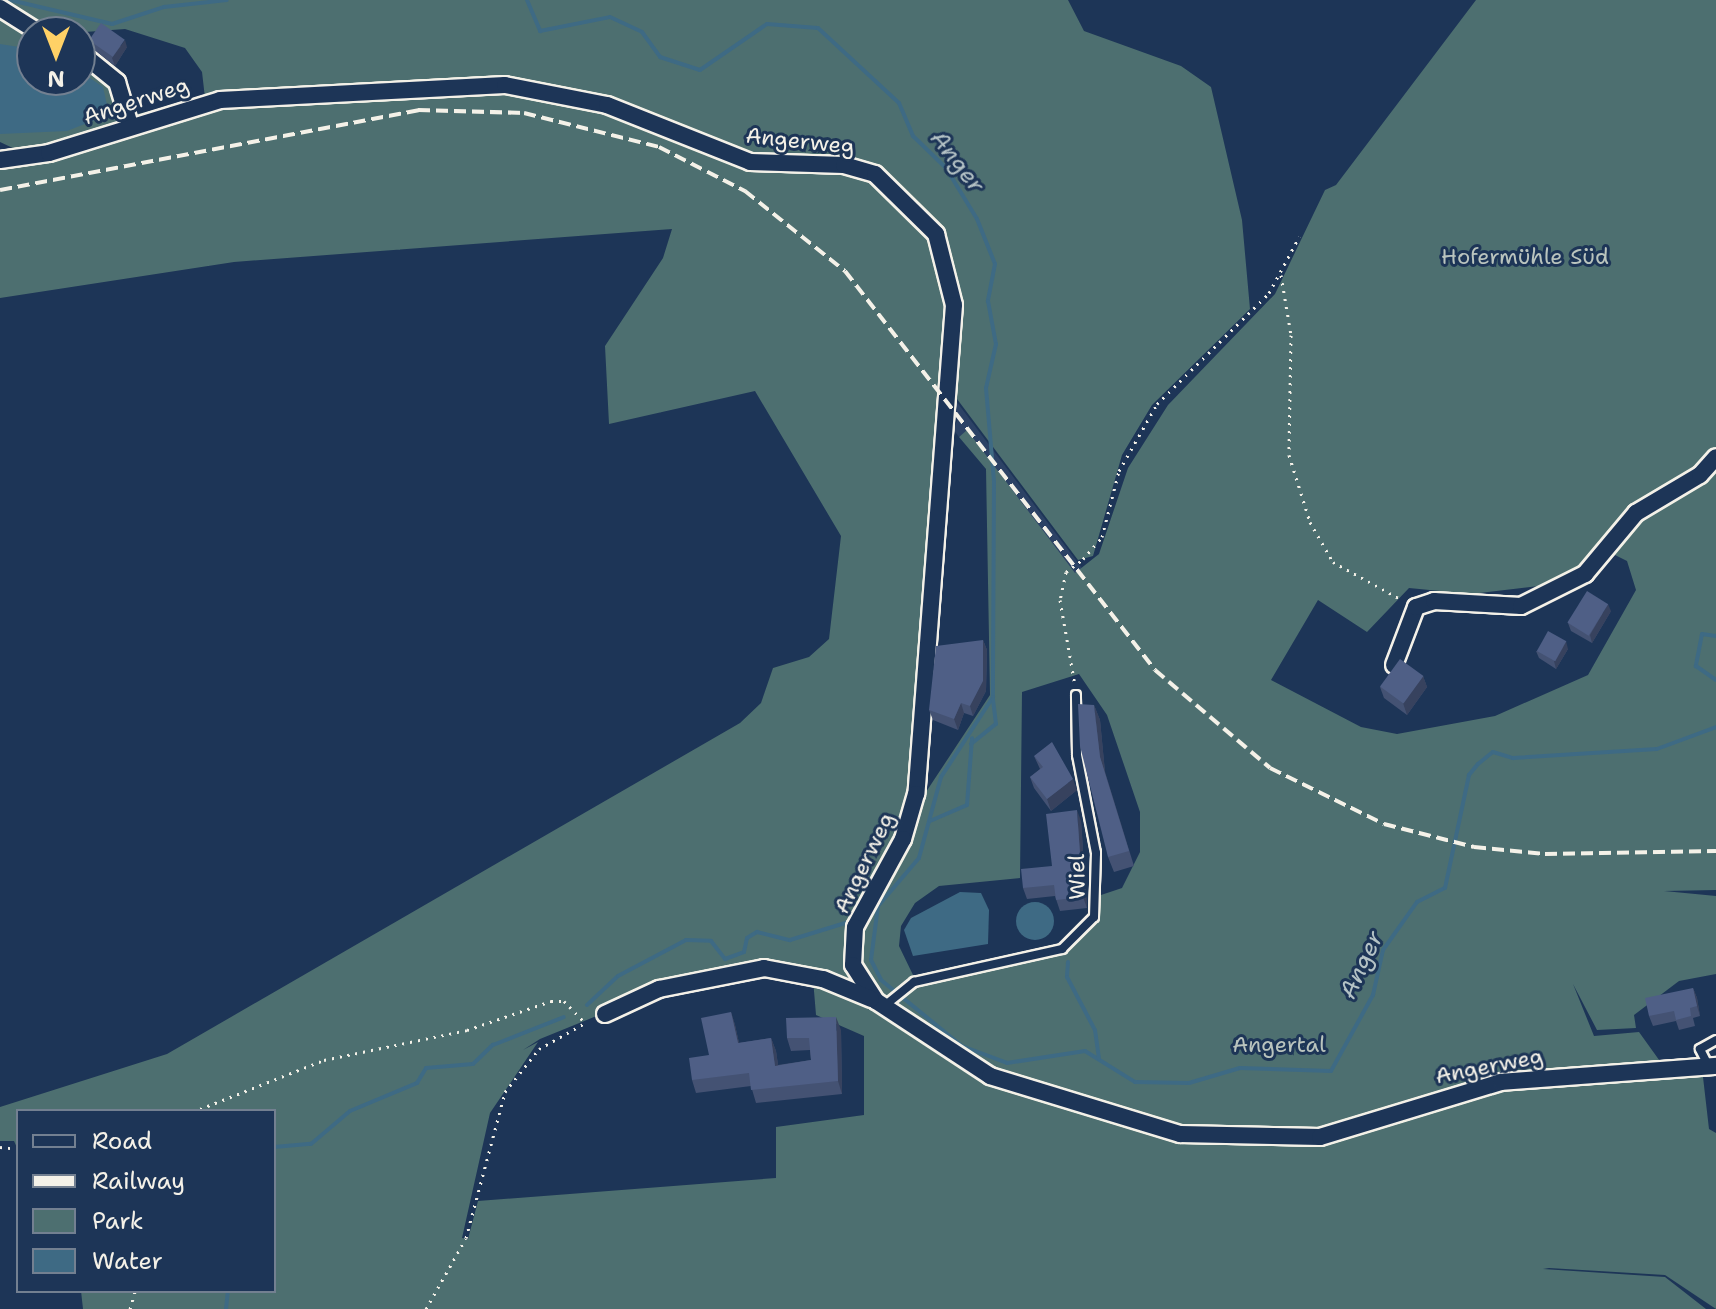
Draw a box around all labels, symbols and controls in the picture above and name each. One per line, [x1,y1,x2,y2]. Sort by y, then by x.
north arrow [16,16,96,96]
text: N [47,64,65,93]
street label: Angerweg [80,72,192,130]
street label: Angerweg [744,122,856,160]
water label: Anger [924,125,990,199]
park label: Hofermühle Süd [1441,244,1609,270]
street label: Angerweg [828,808,900,918]
street label: Wiel [1063,854,1091,900]
water label: Anger [1334,927,1390,1003]
park label: Angertal [1232,1032,1326,1058]
street label: Angerweg [1433,1043,1545,1089]
legend [16,1109,276,1293]
text: Road [92,1125,152,1157]
text: Railway [92,1165,185,1197]
text: Park [92,1205,144,1237]
text: Water [92,1245,163,1277]

